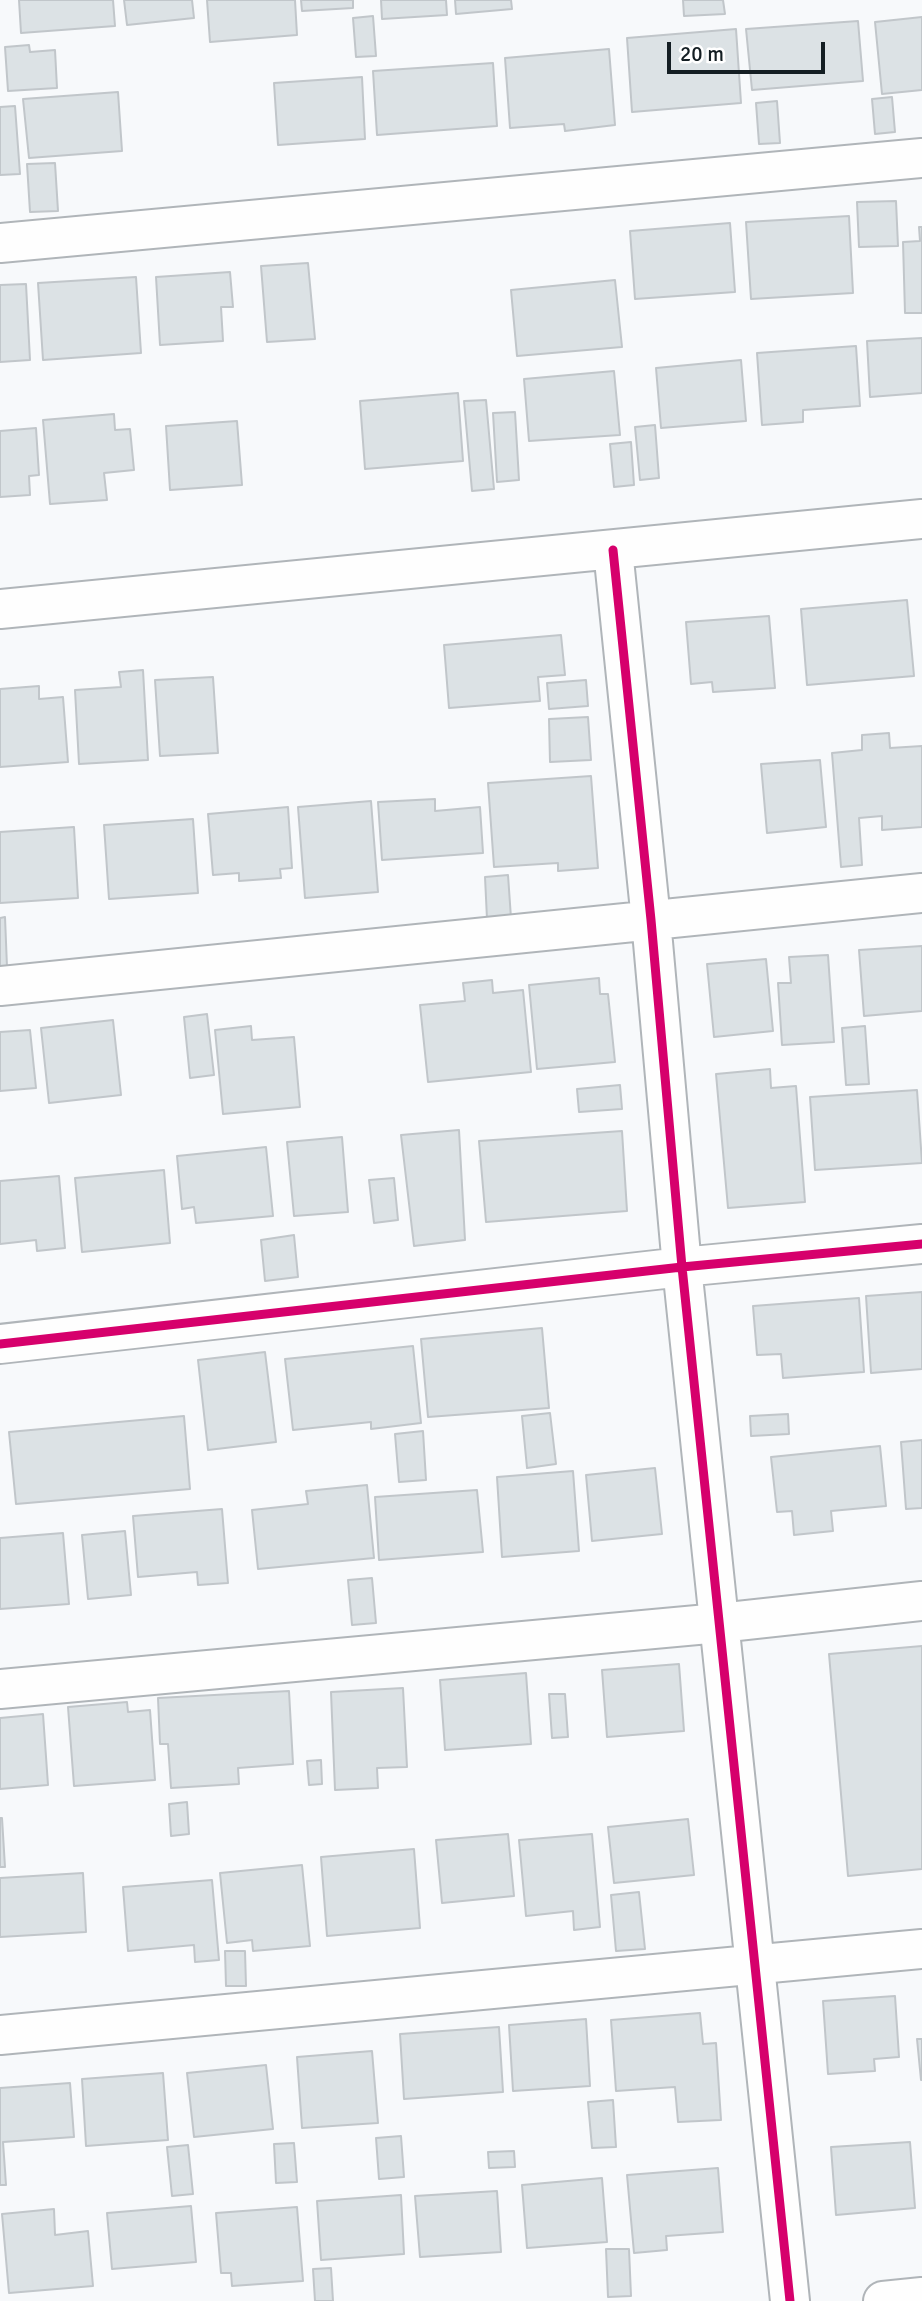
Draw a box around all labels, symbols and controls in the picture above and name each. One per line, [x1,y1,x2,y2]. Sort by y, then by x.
scale bar [670,28,828,72]
text: 20 m [680,41,724,67]

